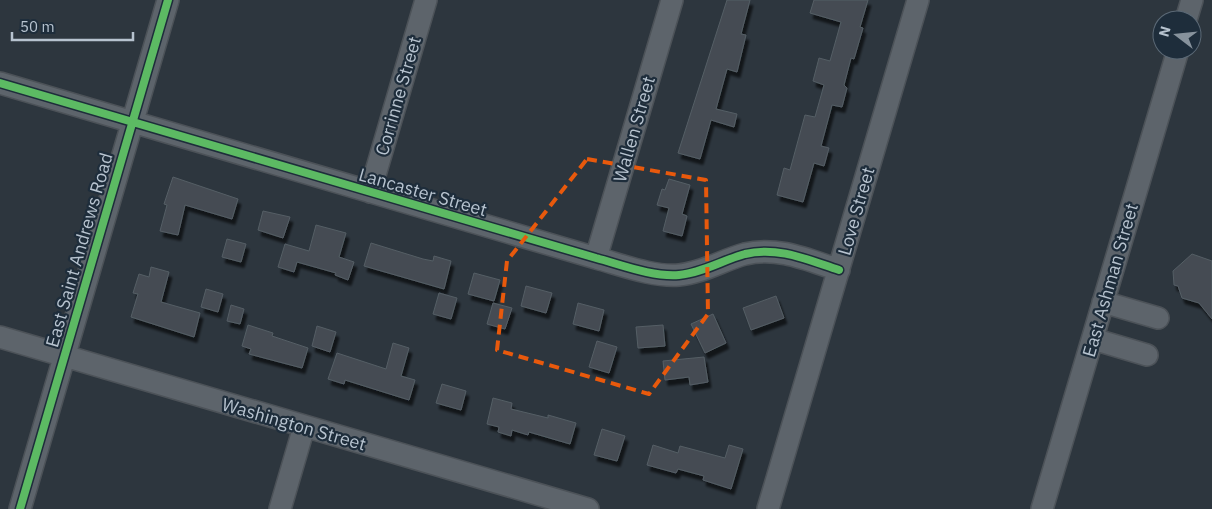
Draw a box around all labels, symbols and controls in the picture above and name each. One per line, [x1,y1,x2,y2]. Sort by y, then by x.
scale bar [12,10,134,42]
north arrow [1152,10,1202,60]
text: 50 m [20,17,55,36]
text: N [1154,24,1175,39]
street label: Corrinne Street [370,34,426,158]
street label: Wallen Street [608,73,660,185]
street label: East Saint Andrews Road [40,150,118,350]
street label: Lancaster Street [356,163,490,221]
street label: Love Street [832,164,880,258]
street label: East Ashman Street [1077,200,1143,360]
street label: Washington Street [219,392,369,456]

